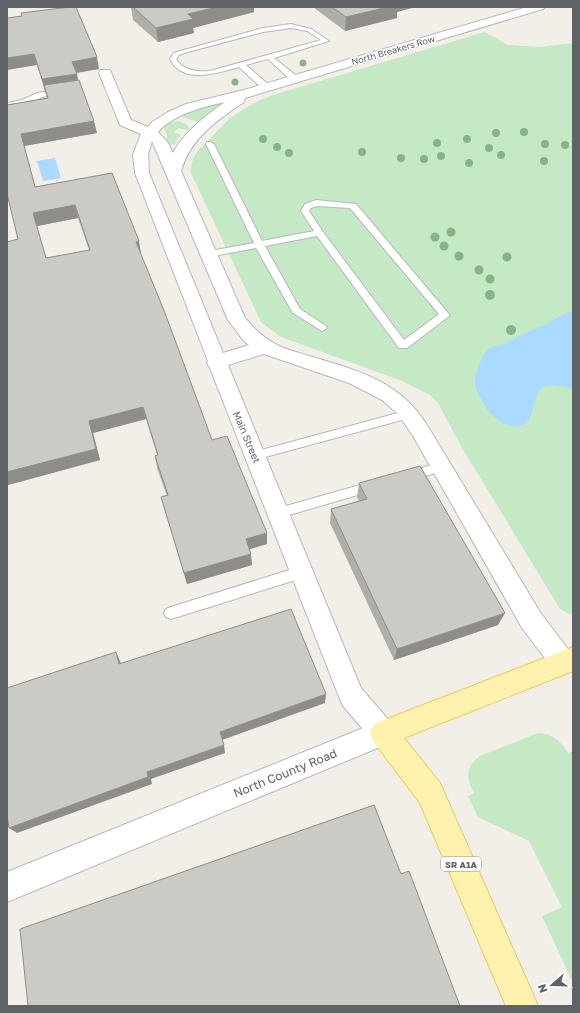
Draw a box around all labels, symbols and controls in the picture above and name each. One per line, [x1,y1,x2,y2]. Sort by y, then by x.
street label: North Breakers Row [350,33,437,67]
street label: Main Street [231,409,263,465]
street label: North County Road [231,745,339,801]
road number: SR A1A [441,857,481,871]
north arrow [532,965,572,1005]
text: N [535,982,550,995]

